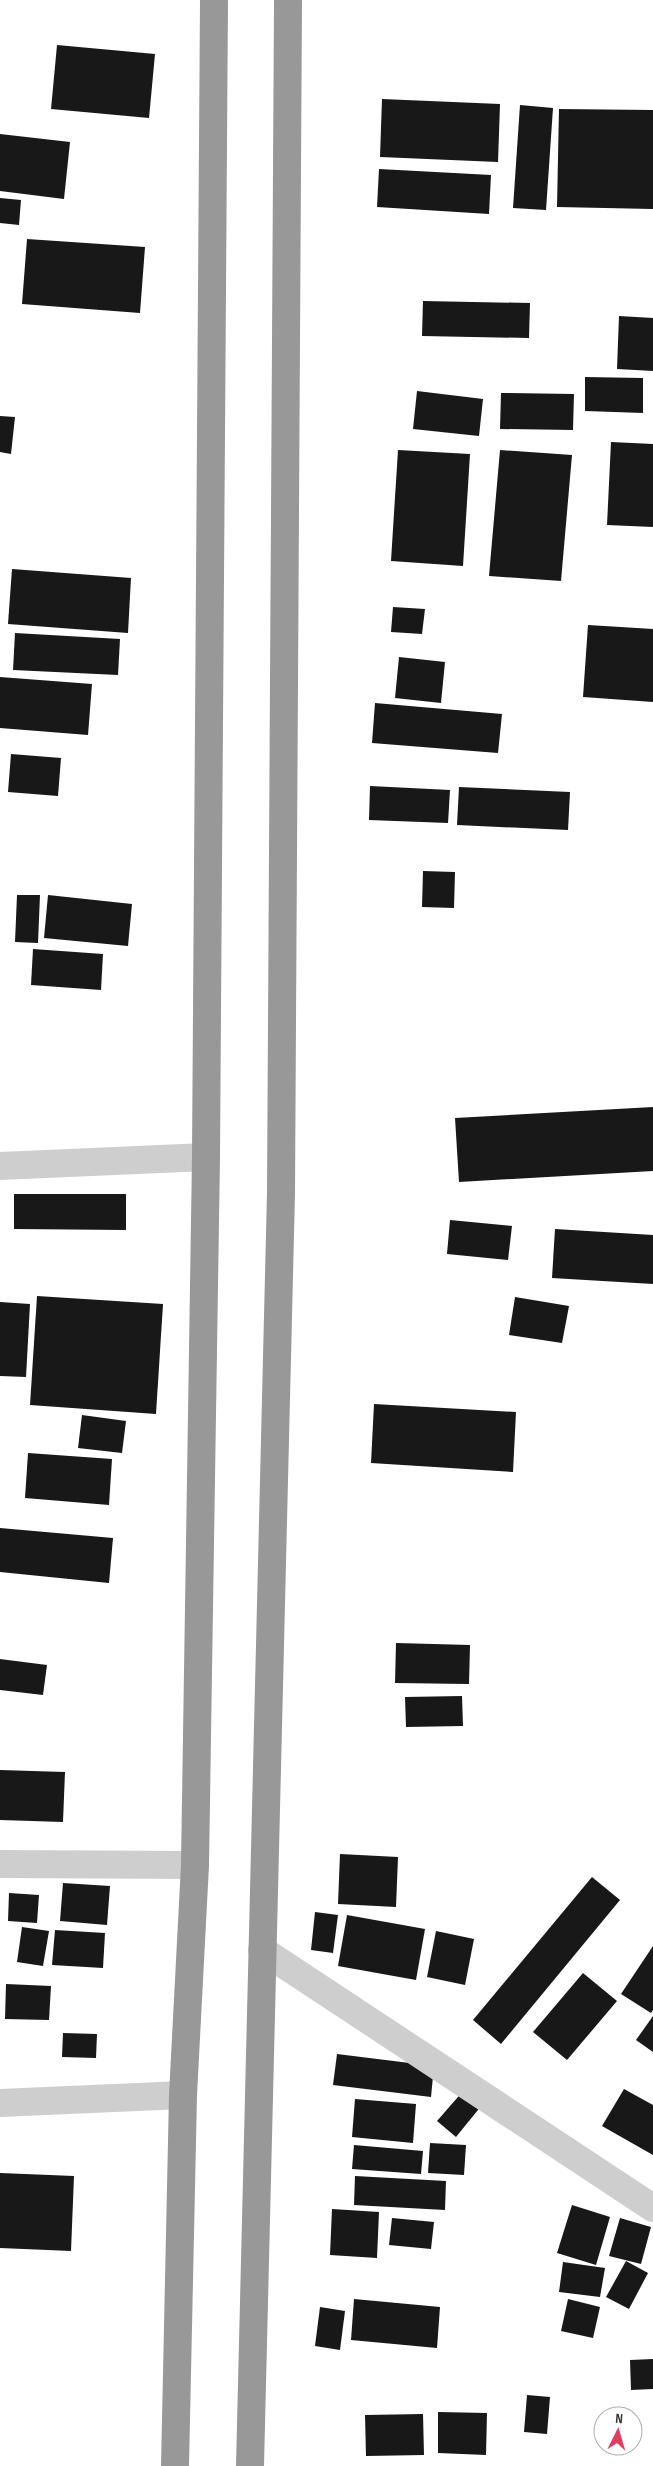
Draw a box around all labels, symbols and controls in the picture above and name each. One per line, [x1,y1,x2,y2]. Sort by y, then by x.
north arrow [593,2406,643,2456]
text: N [615,2410,624,2427]

